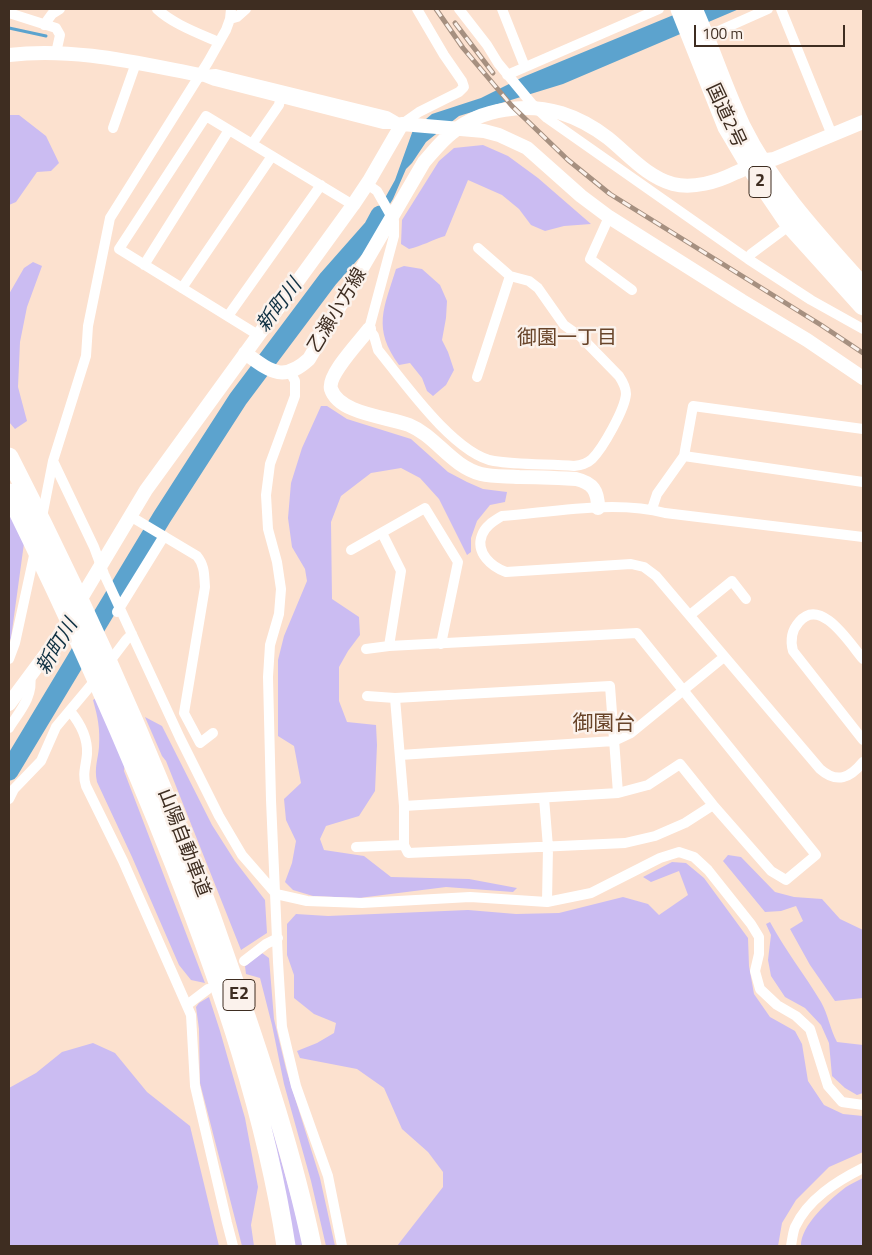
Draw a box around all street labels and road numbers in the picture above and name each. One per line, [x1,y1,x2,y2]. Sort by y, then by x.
street label: 国道2号 [700,81,750,151]
road number: 2 [749,166,771,198]
street label: 乙瀬小方線 [304,264,372,358]
street label: 山陽自動車道 [152,786,214,900]
road number: E2 [223,980,255,1010]

